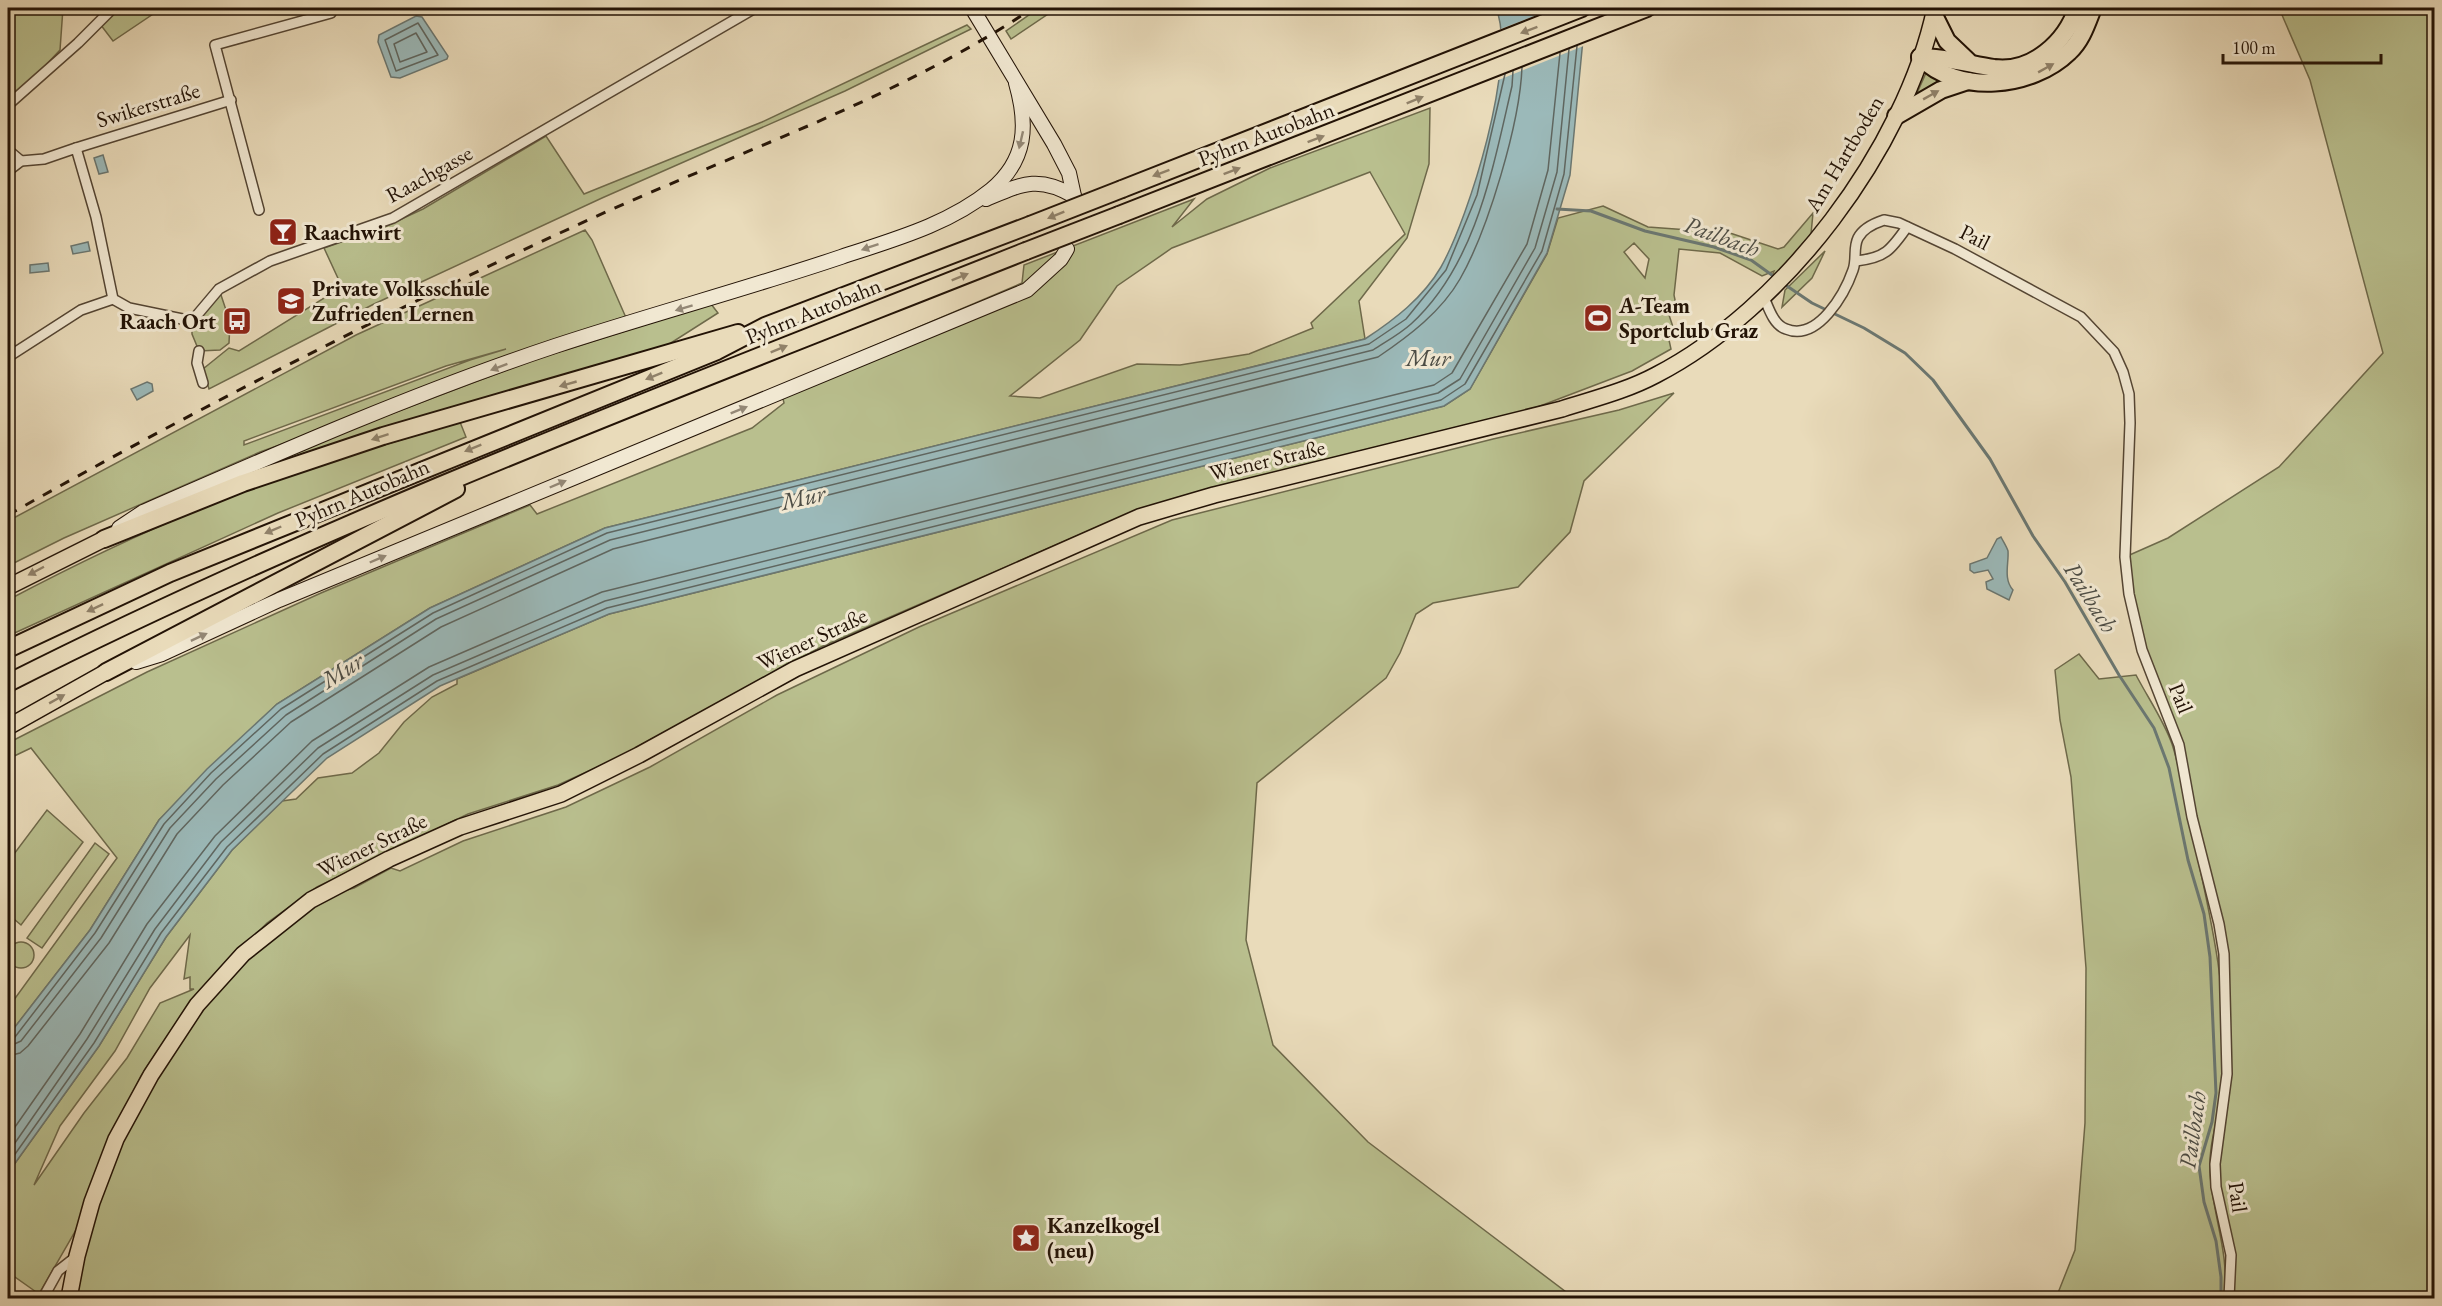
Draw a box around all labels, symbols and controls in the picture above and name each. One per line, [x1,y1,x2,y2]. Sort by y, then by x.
one-way arrow [1519,26,1537,36]
scale bar [2223,27,2380,65]
text: 100 m [2232,36,2276,59]
one-way arrow [2038,63,2055,73]
street label: Swikerstraße [93,75,204,134]
street label: Am Hartboden [1797,90,1890,219]
one-way arrow [1923,90,1940,100]
street label: Pyhrn Autobahn [1194,95,1339,173]
one-way arrow [1406,95,1424,104]
one-way arrow [1016,131,1026,149]
one-way arrow [1307,134,1325,144]
street label: Raachgasse [381,138,478,210]
one-way arrow [1223,166,1241,175]
one-way arrow [1152,169,1170,179]
water label: Pailbach [1680,208,1764,264]
one-way arrow [1047,210,1065,220]
bar icon: Raachwirt [267,216,299,248]
street label: Pail [1955,217,1995,257]
place label: Raachwirt [304,218,402,247]
one-way arrow [861,243,879,253]
street label: Pyhrn Autobahn [741,270,885,351]
one-way arrow [951,272,969,281]
place label: Private Volksschule Zufrieden Lernen [312,274,490,328]
school or university icon: Private Volksschule Zufrieden Lernen [275,285,307,317]
place label: A-Team Sportclub Graz [1618,291,1758,345]
sports icon: A-Team Sportclub Graz [1582,302,1614,334]
one-way arrow [675,304,693,313]
bus stop icon: Raach Ort [221,305,253,337]
place label: Raach Ort [120,307,217,336]
water label: Mur [1404,342,1452,373]
one-way arrow [770,344,788,353]
one-way arrow [490,363,508,372]
one-way arrow [645,371,663,381]
one-way arrow [559,380,577,389]
one-way arrow [730,405,748,415]
street label: Wiener Straße [1206,432,1328,487]
one-way arrow [371,433,389,442]
one-way arrow [464,443,482,453]
street label: Pyhrn Autobahn [290,451,434,534]
water label: Mur [776,476,830,518]
one-way arrow [550,479,568,489]
one-way arrow [264,525,282,535]
one-way arrow [370,554,388,564]
water label: Pailbach [2057,556,2125,639]
one-way arrow [28,567,45,576]
street label: Wiener Straße [752,601,872,677]
one-way arrow [85,603,103,613]
one-way arrow [191,632,208,641]
water label: Mur [313,644,371,696]
street label: Pail [2162,678,2200,718]
one-way arrow [48,694,65,704]
street label: Wiener Straße [312,806,432,884]
water label: Pailbach [2171,1089,2213,1171]
street label: Pail [2222,1180,2254,1214]
place label: Kanzelkogel (neu) [1047,1211,1160,1265]
place icon: Kanzelkogel (neu) [1010,1222,1042,1254]

